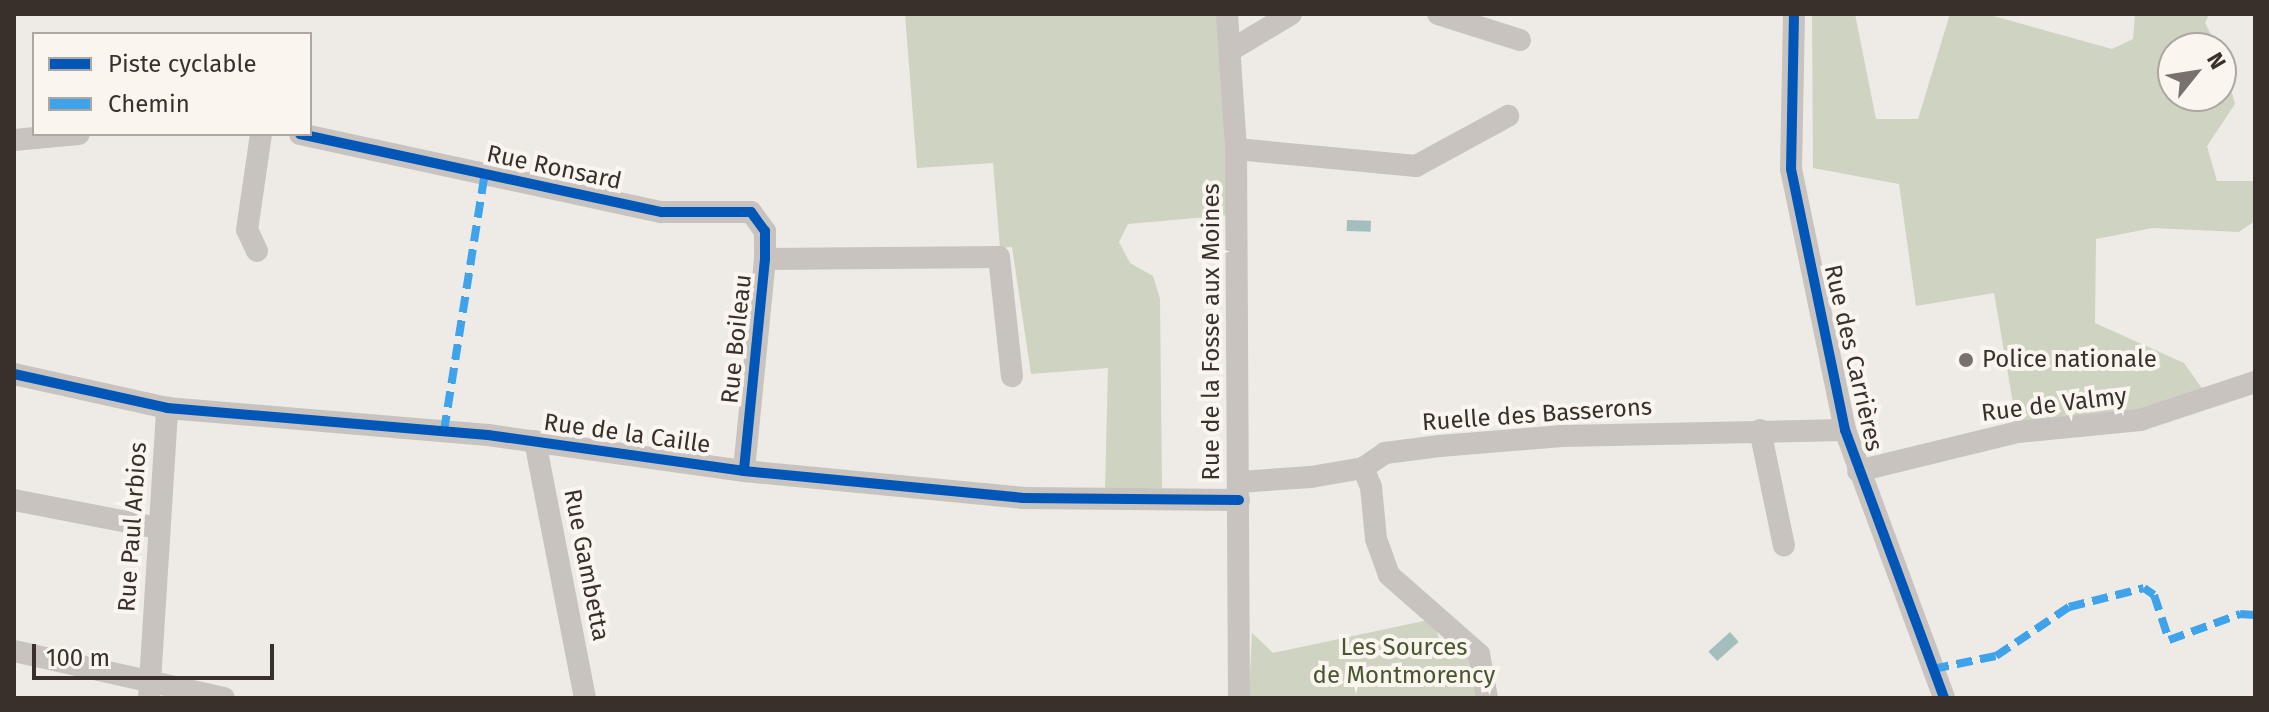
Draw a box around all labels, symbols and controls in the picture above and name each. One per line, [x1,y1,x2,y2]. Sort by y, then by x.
legend [32,32,312,136]
north arrow [2157,32,2237,112]
text: N [2201,48,2232,74]
text: Piste cyclable [108,50,257,78]
text: Chemin [108,90,190,118]
street label: Rue Ronsard [484,140,624,196]
street label: Rue de la Fosse aux Moines [1198,183,1226,481]
street label: Rue des Carrières [1818,262,1888,454]
street label: Rue Boileau [716,273,758,405]
place label: Police nationale [1982,346,2157,374]
marker: Police nationale [1957,351,1975,369]
street label: Rue de Valmy [1980,382,2128,428]
street label: Ruelle des Basserons [1421,393,1653,437]
street label: Rue de la Caille [542,408,712,460]
street label: Rue Paul Arbios [113,441,153,613]
street label: Rue Gambetta [557,487,615,643]
scale bar [36,628,278,678]
park label: Les Sources de Montmorency [1313,634,1495,690]
text: 100 m [46,644,110,672]

